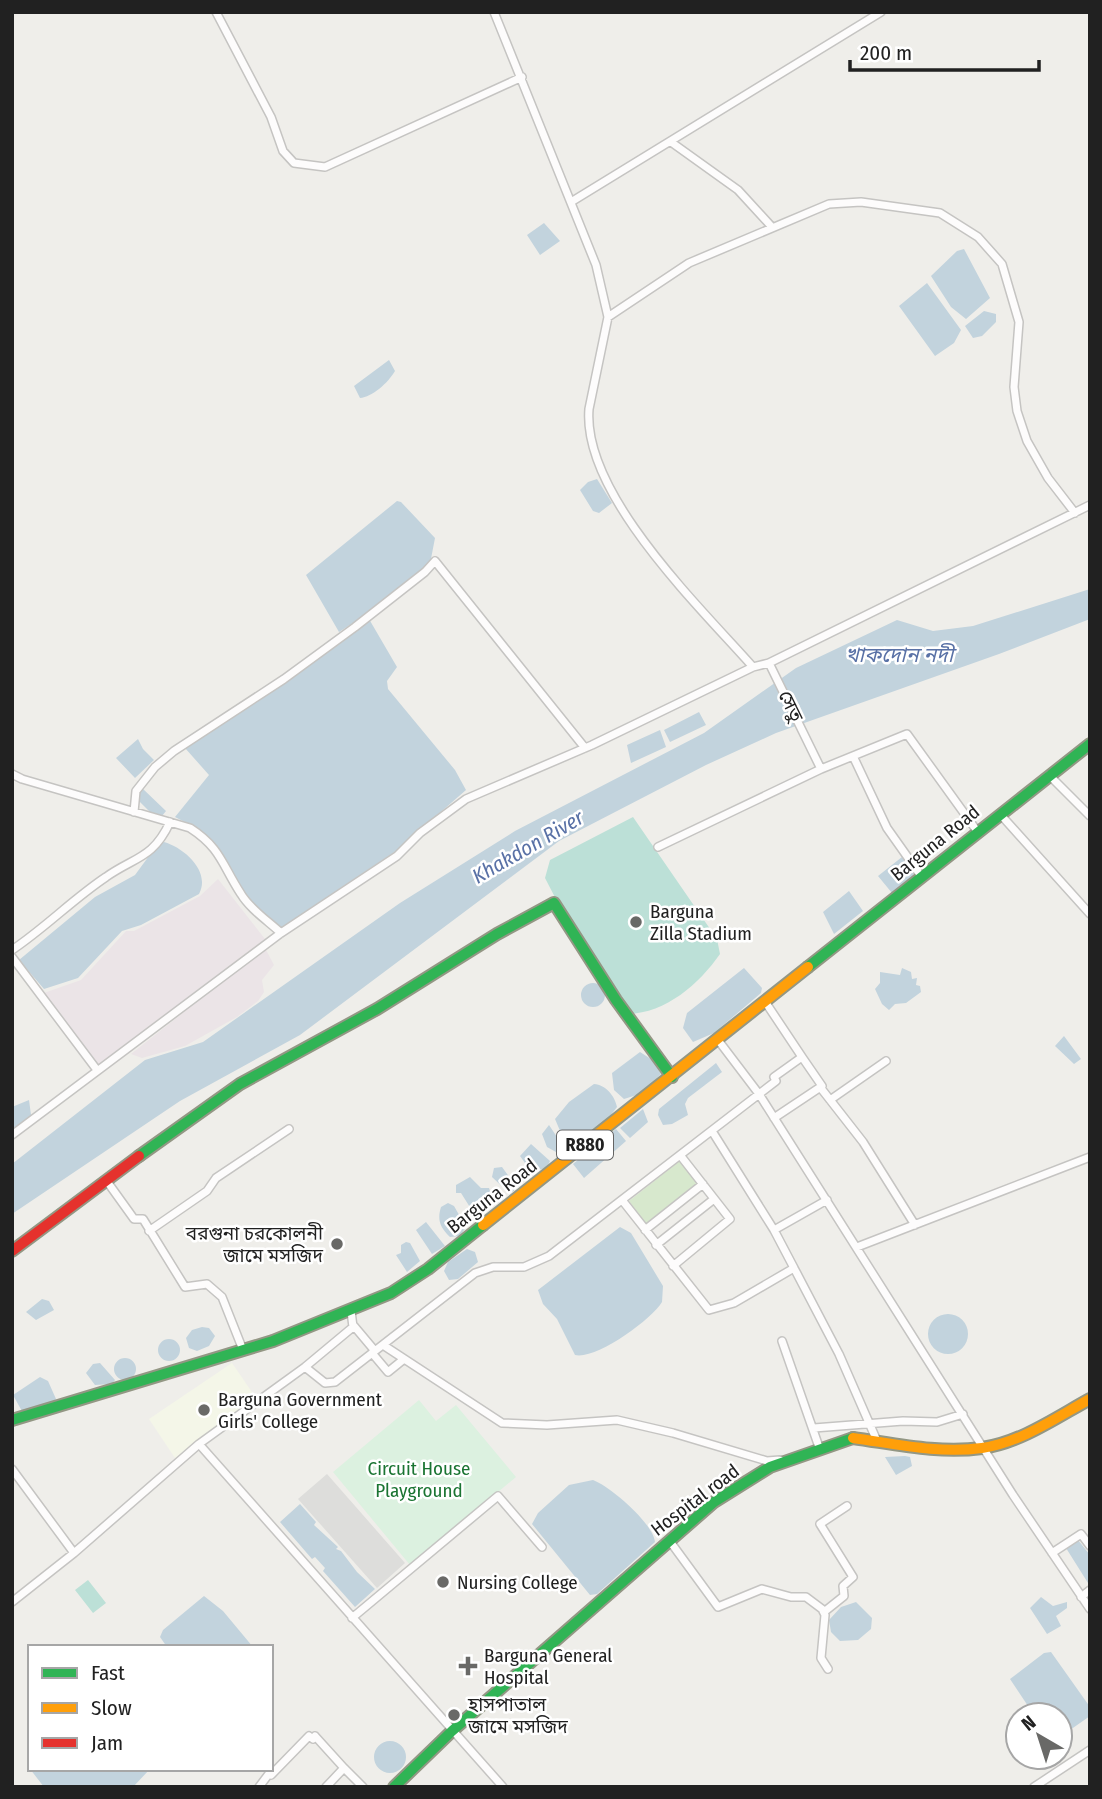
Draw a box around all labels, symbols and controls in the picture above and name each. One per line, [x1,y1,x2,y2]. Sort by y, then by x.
scale bar [850,28,1039,72]
text: 200 m [860,40,912,66]
water label: খাকদোন নদী [845,642,958,668]
street label: সেতু [774,687,809,726]
street label: Barguna Road [886,800,984,886]
water label: Khakdon River [468,804,589,889]
place label: Barguna Zilla Stadium [650,900,752,945]
marker: Barguna Zilla Stadium [628,914,644,930]
road number: R880 [557,1130,613,1160]
street label: Barguna Road [442,1154,542,1238]
place label: বরগুনা চরকোলনী জামে মসজিদ [185,1222,324,1267]
marker: বরগুনা চরকোলনী জামে মসজিদ [329,1236,345,1252]
place label: Barguna Government Girls' College [218,1388,383,1433]
marker: Barguna Government Girls' College [196,1402,212,1418]
park label: Circuit House Playground [368,1457,470,1502]
street label: Hospital road [646,1459,744,1541]
place label: Nursing College [457,1571,578,1594]
marker: Nursing College [435,1574,451,1590]
place label: Barguna General Hospital [484,1644,612,1689]
legend [28,1645,273,1771]
marker: Barguna General Hospital [458,1656,478,1676]
text: Fast [91,1660,125,1686]
place label: হাসপাতাল জামে মসজিদ [467,1693,568,1738]
text: Slow [91,1695,132,1721]
north arrow [1004,1701,1074,1771]
marker: হাসপাতাল জামে মসজিদ [446,1707,462,1723]
text: N [1017,1711,1040,1736]
text: Jam [91,1730,123,1756]

